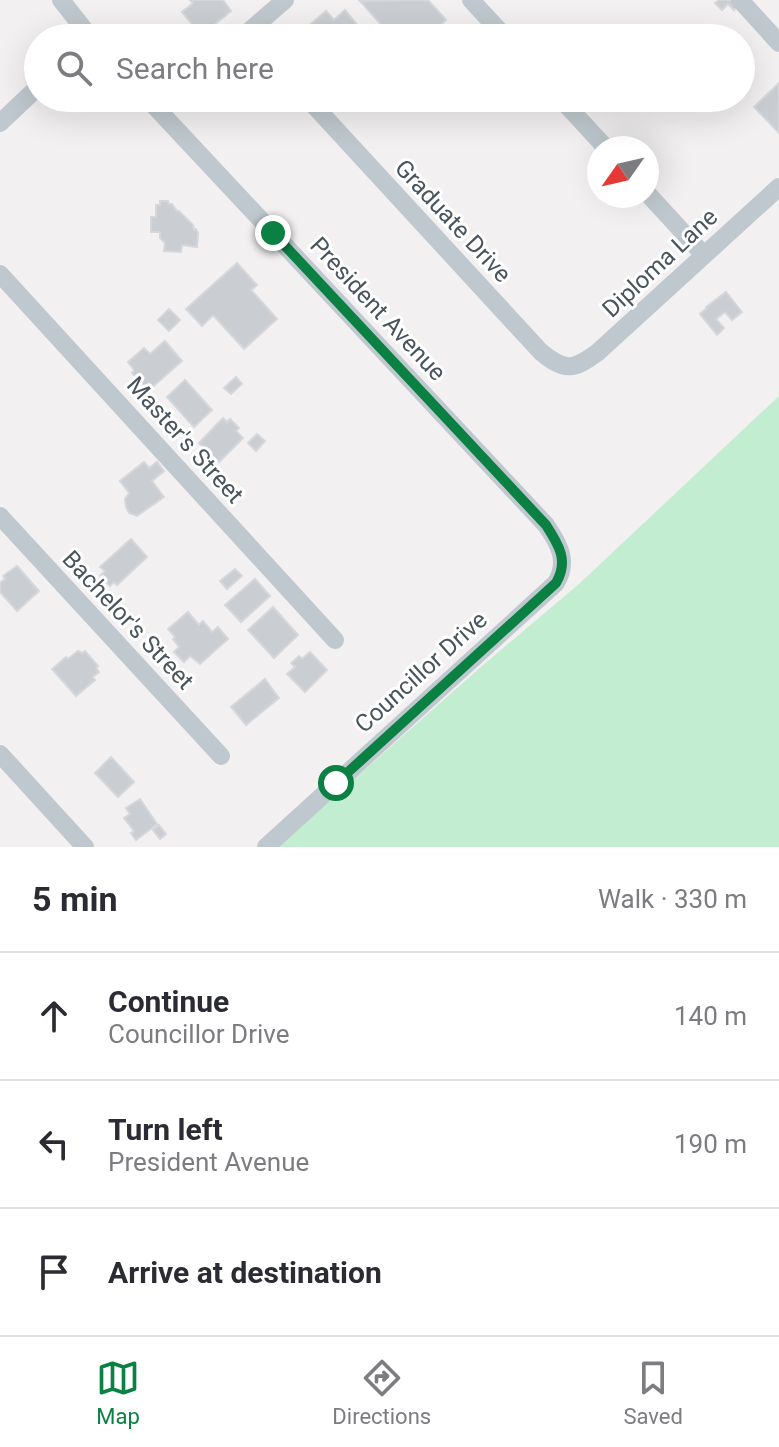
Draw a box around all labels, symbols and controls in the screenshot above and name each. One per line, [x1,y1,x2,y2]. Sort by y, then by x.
search box [24,24,755,112]
icon: search [52,46,96,90]
text: Search here [116,51,274,86]
north arrow [587,136,659,208]
street label: Graduate Drive [389,154,517,288]
street label: Diploma Lane [597,203,723,323]
route end [255,215,291,251]
street label: President Avenue [304,232,452,386]
street label: Master's Street [121,371,249,509]
street label: Bachelor's Street [57,545,199,695]
street label: Councillor Drive [349,606,493,738]
route start [318,765,354,801]
text: 5 min [32,879,117,919]
text: Walk · 330 m [598,884,747,914]
text: Continue [108,984,229,1019]
icon: ahead [32,994,76,1038]
text: 140 m [674,1001,747,1031]
text: Councillor Drive [108,1019,290,1049]
text: Turn left [108,1112,223,1147]
icon: left [32,1122,76,1166]
text: 190 m [674,1129,747,1159]
text: President Avenue [108,1147,309,1177]
icon: arrive [32,1250,76,1294]
text: Arrive at destination [108,1255,382,1290]
tab: Map [96,1356,140,1429]
tab: Directions [332,1356,431,1429]
tab: Saved [623,1356,683,1429]

